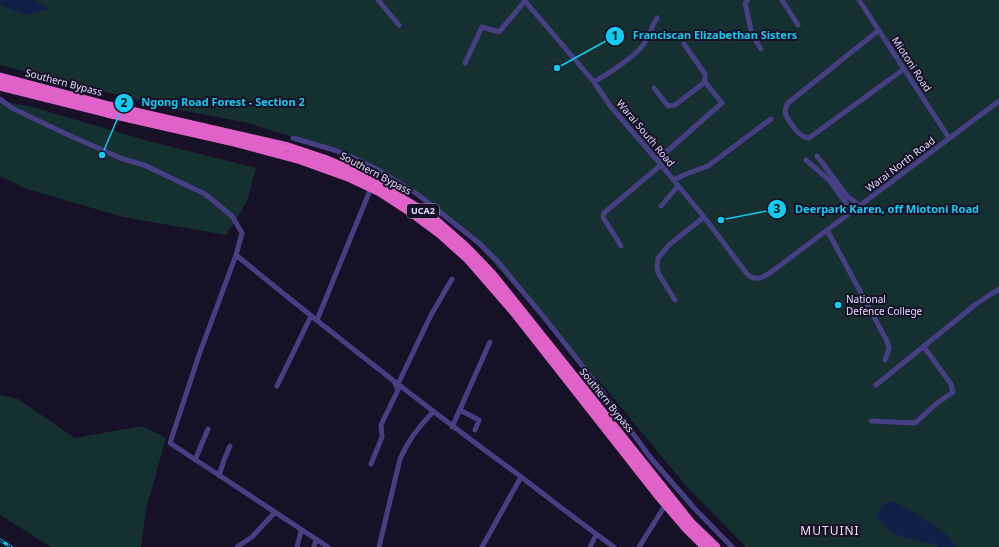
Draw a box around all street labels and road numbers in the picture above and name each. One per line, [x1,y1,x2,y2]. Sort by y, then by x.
street label: Miotoni Road [889,34,935,94]
street label: Southern Bypass [24,65,104,99]
street label: Warai South Road [614,96,678,170]
street label: Warai North Road [862,133,938,195]
street label: Southern Bypass [338,148,414,198]
road number: UCA2 [407,204,439,218]
street label: Southern Bypass [577,365,637,435]

